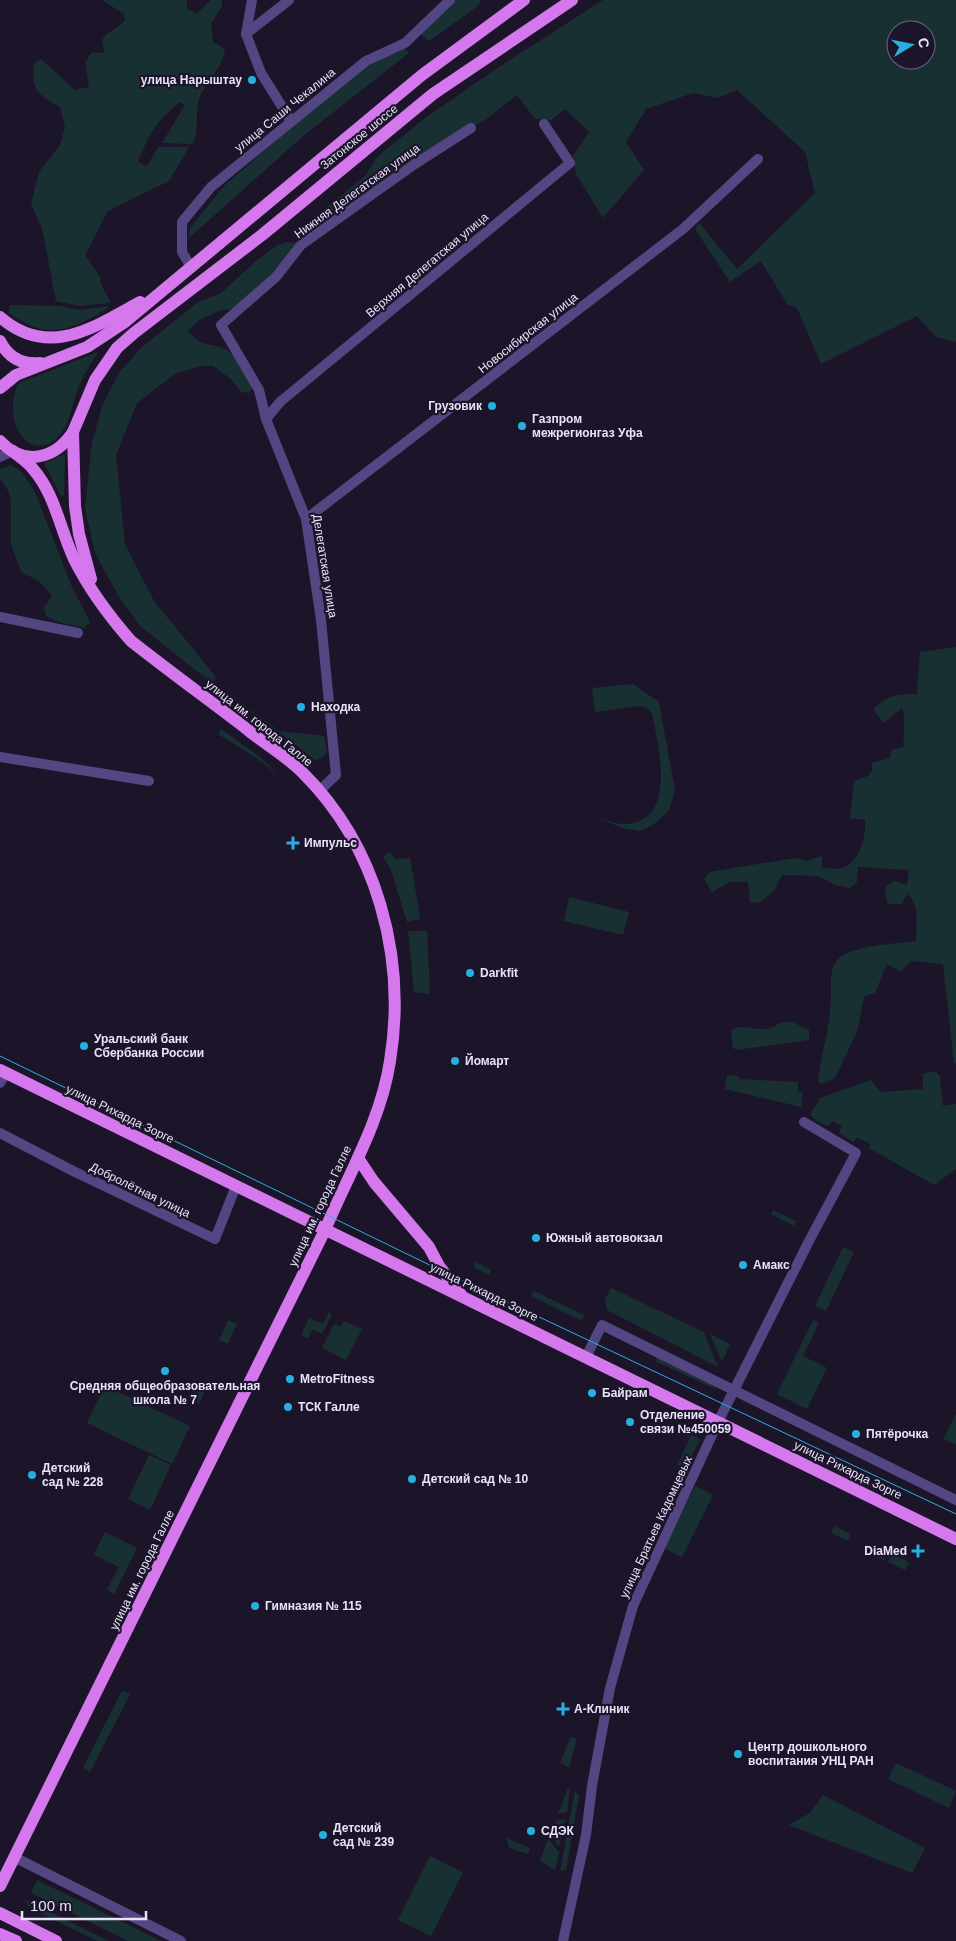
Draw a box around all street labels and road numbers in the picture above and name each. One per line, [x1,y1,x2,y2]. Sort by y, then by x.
street label: улица Саши Чекалина [232,65,338,155]
street label: Затонское шоссе [318,101,401,172]
street label: Нижняя Делегатская улица [292,141,423,241]
street label: Верхняя Делегатская улица [363,210,491,320]
street label: Новосибирская улица [476,290,581,376]
street label: Делегатская улица [310,513,340,619]
street label: улица им. города Галле [203,677,316,769]
street label: улица Рихарда Зорге [64,1082,177,1146]
street label: улица им. города Галле [286,1143,354,1269]
street label: Добролётная улица [87,1160,193,1221]
street label: улица Рихарда Зорге [428,1260,541,1324]
street label: улица Рихарда Зорге [792,1438,905,1502]
street label: улица Братьев Кадомцевых [617,1454,695,1600]
street label: улица им. города Галле [107,1507,177,1632]

